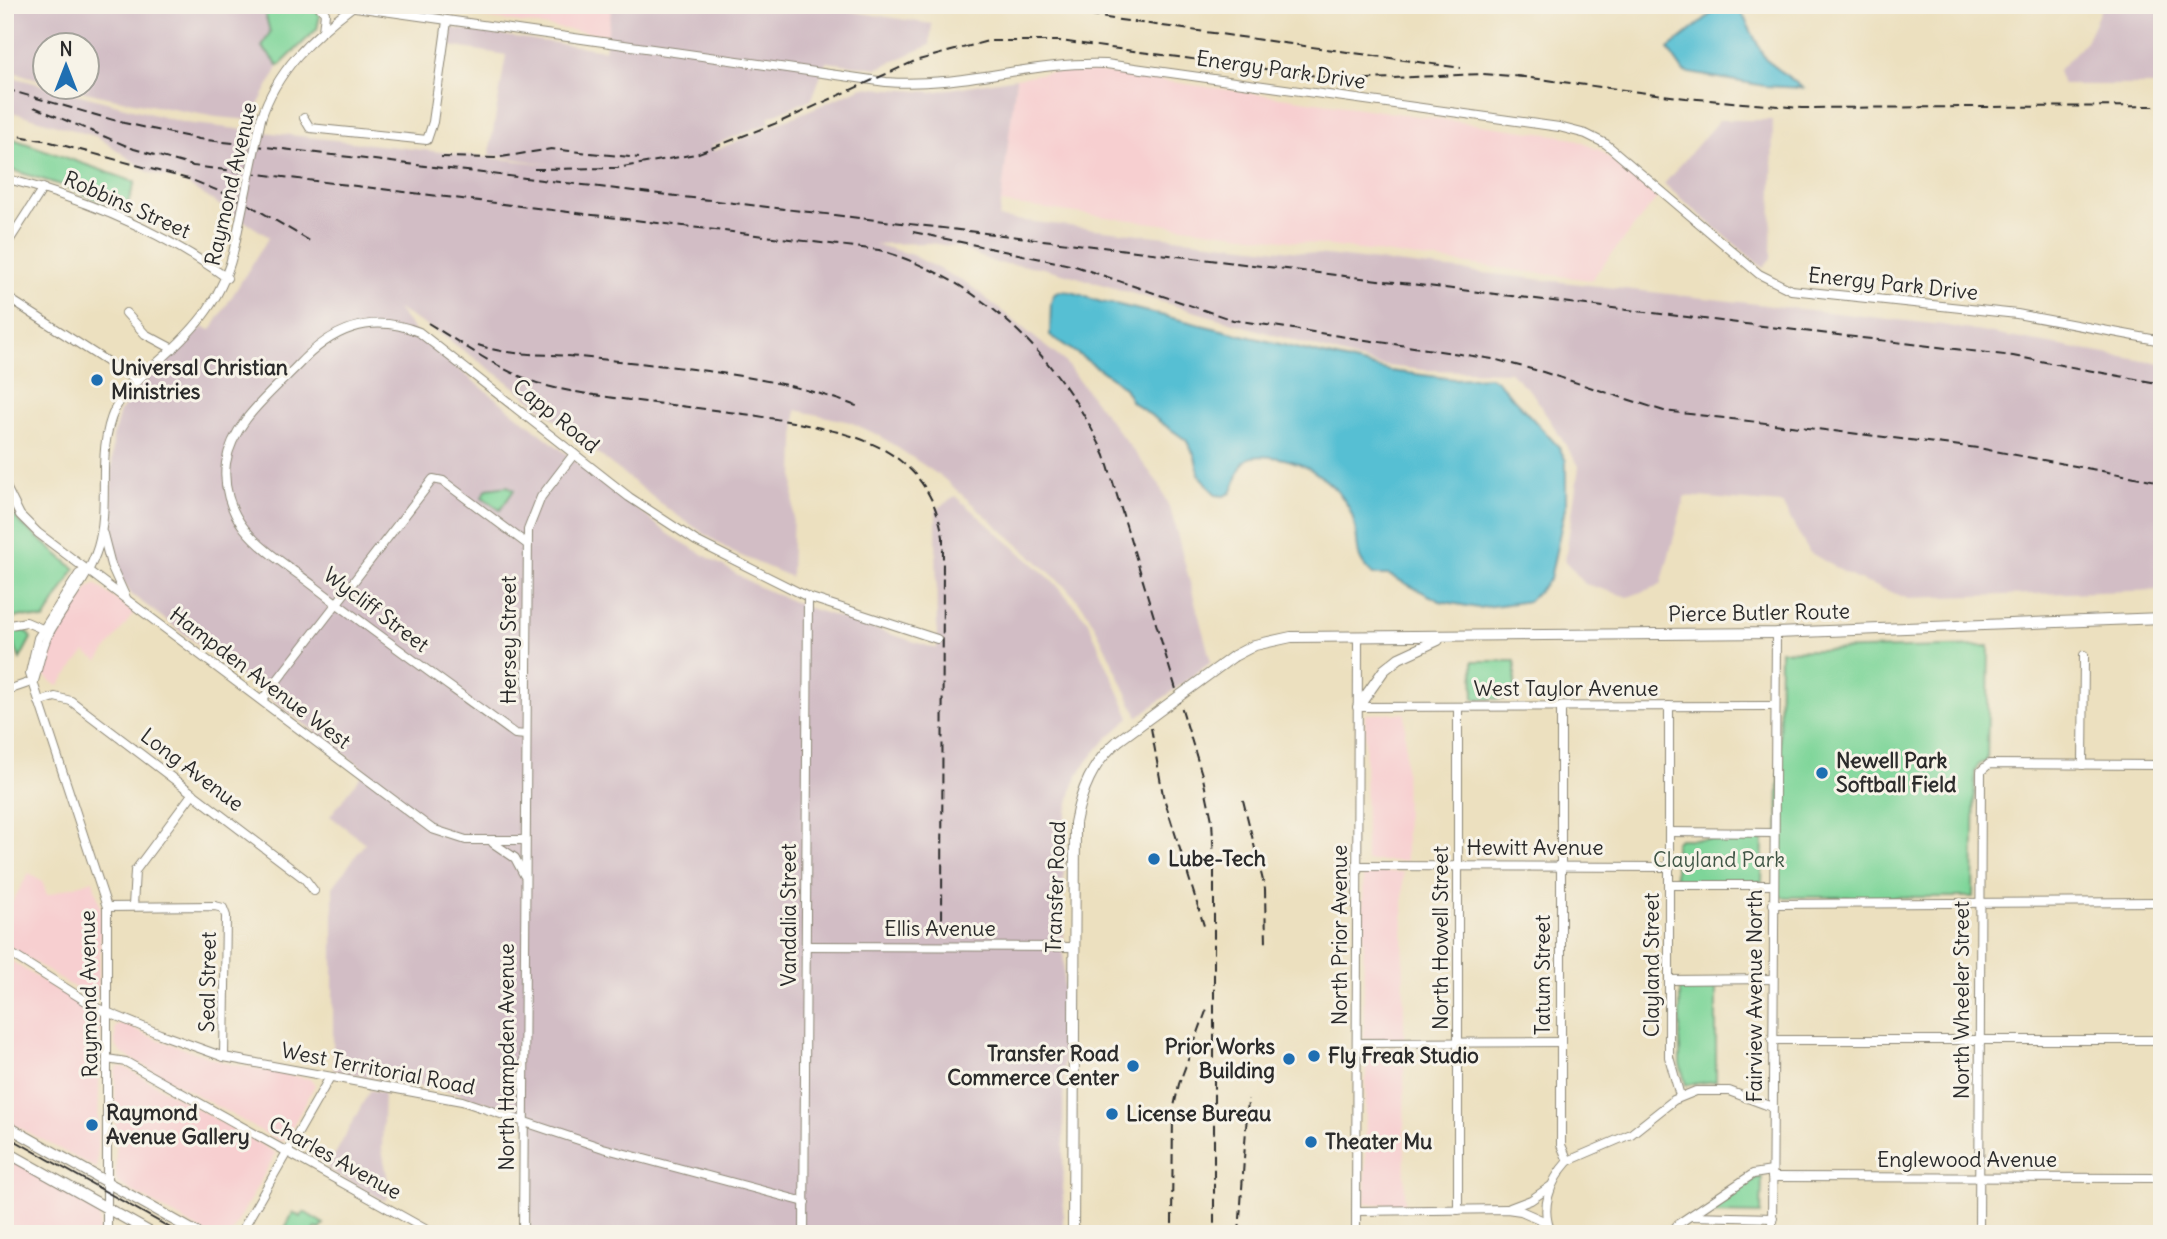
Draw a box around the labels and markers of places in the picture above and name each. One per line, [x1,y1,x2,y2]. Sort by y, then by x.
place label: Universal Christian Ministries [111,354,288,405]
marker: Universal Christian Ministries [89,372,105,388]
place label: Newell Park Softball Field [1836,747,1957,798]
marker: Newell Park Softball Field [1814,765,1830,781]
place label: Lube-Tech [1168,845,1266,872]
marker: Lube-Tech [1146,851,1162,867]
place label: Prior Works Building [1165,1033,1275,1084]
place label: Transfer Road Commerce Center [947,1040,1120,1091]
place label: Fly Freak Studio [1328,1042,1479,1069]
marker: Fly Freak Studio [1306,1048,1322,1064]
marker: Prior Works Building [1281,1051,1297,1067]
marker: Transfer Road Commerce Center [1125,1058,1141,1074]
place label: Raymond Avenue Gallery [106,1099,250,1150]
place label: License Bureau [1126,1100,1271,1127]
marker: License Bureau [1104,1106,1120,1122]
marker: Raymond Avenue Gallery [84,1117,100,1133]
place label: Theater Mu [1325,1128,1432,1155]
marker: Theater Mu [1303,1134,1319,1150]

